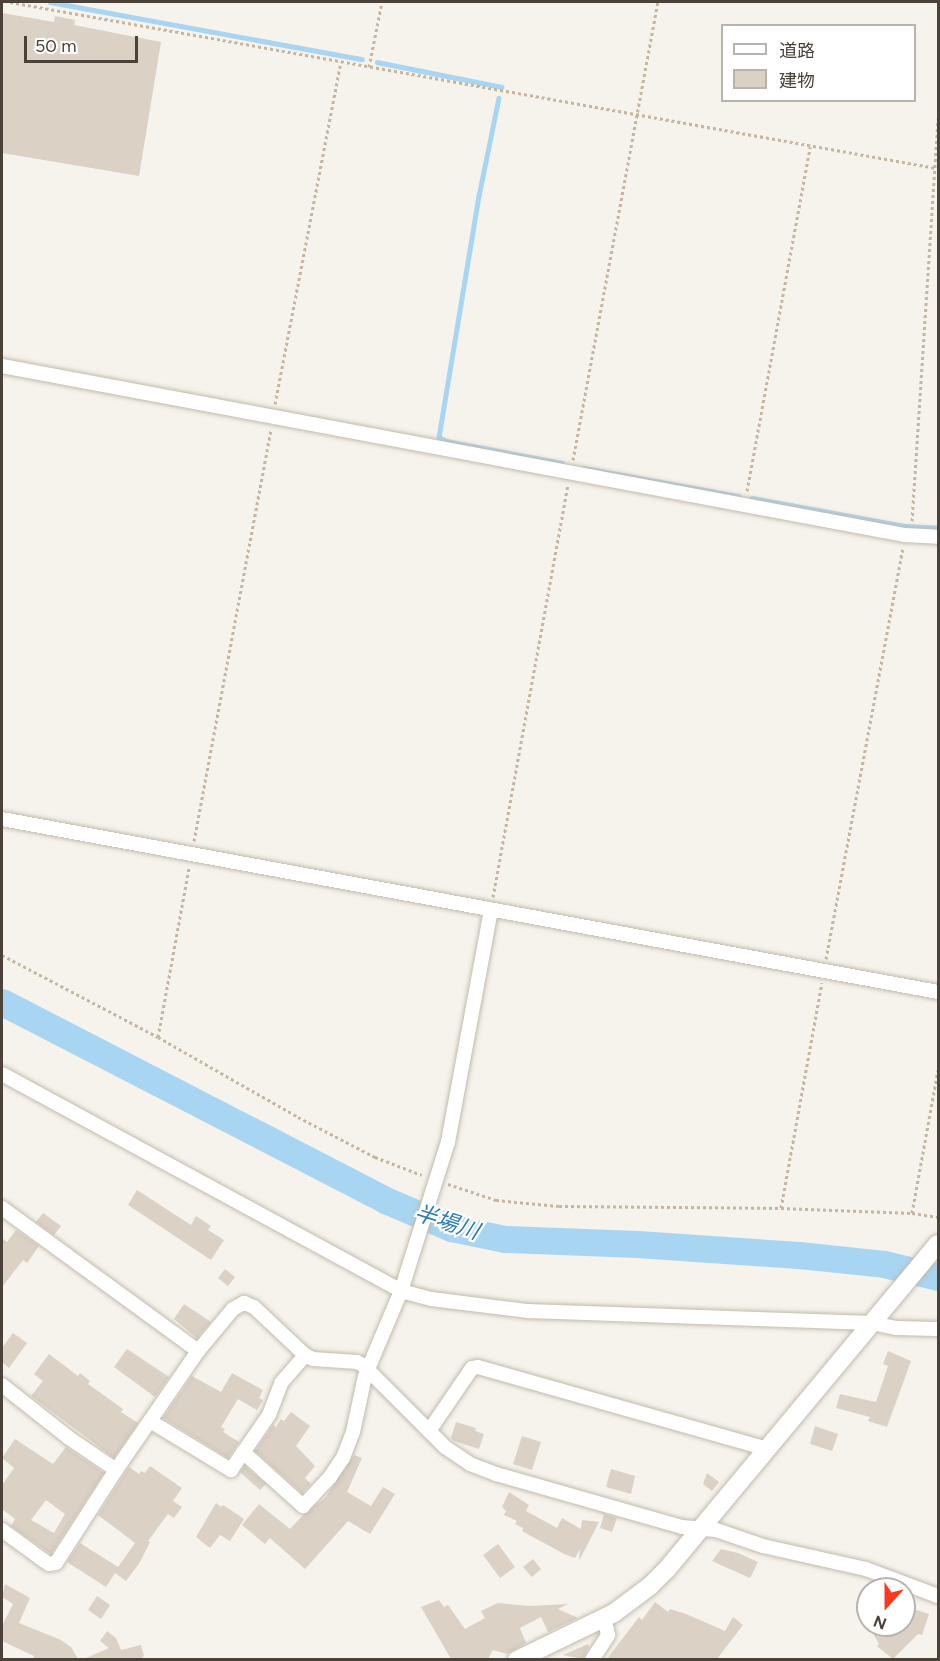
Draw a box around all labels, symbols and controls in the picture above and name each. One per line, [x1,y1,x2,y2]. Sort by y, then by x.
scale bar [27,24,141,62]
legend [721,24,916,102]
text: 50 m [35,35,77,57]
text: 道路 [779,40,815,62]
text: 建物 [779,70,815,92]
water label: 半場川 [412,1199,482,1245]
north arrow [856,1577,916,1637]
text: N [871,1611,889,1633]

